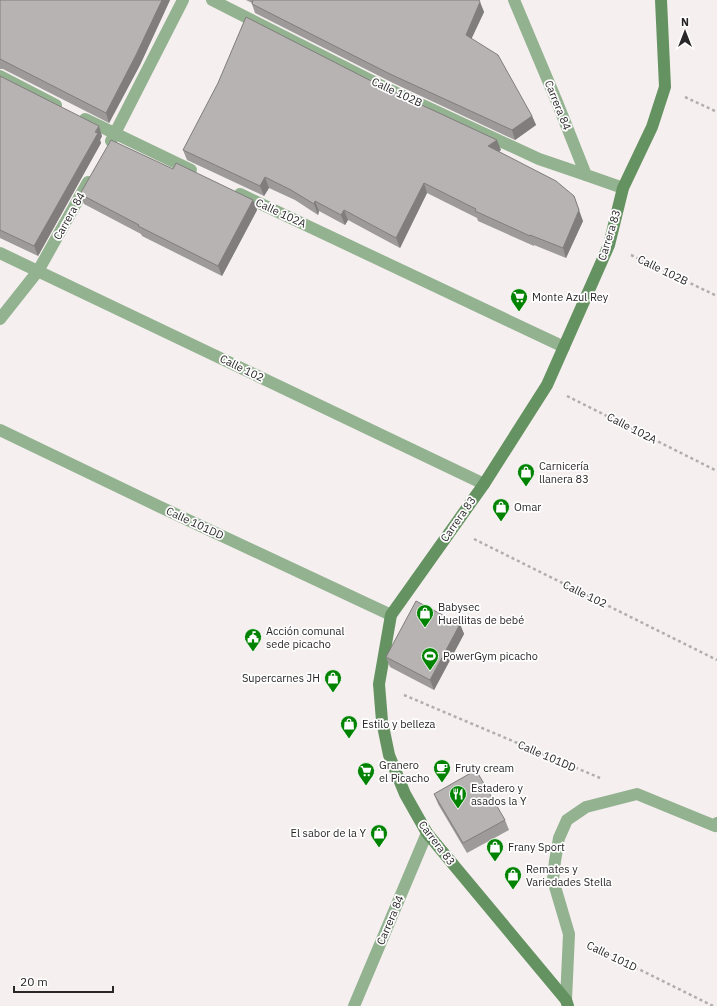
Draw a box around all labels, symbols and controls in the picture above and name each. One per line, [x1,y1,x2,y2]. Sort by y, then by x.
north arrow [665,12,705,52]
text: N [681,15,689,29]
street label: Calle 102B [369,74,425,110]
street label: Carrera 84 [542,78,574,132]
street label: Carrera 84 [50,189,88,242]
street label: Calle 102A [254,195,308,231]
street label: Carrera 83 [595,208,623,262]
street label: Calle 102B [636,252,690,288]
supermarket icon: Monte Azul Rey [509,287,529,312]
place label: Monte Azul Rey [532,290,609,304]
street label: Calle 102 [218,351,266,385]
street label: Calle 102A [605,409,659,447]
place label: Carnicería llanera 83 [539,459,589,486]
shop icon: Carnicería llanera 83 [516,462,536,487]
street label: Carrera 83 [437,494,479,544]
shop icon: Omar [491,497,511,522]
place label: Omar [514,500,541,514]
street label: Calle 101DD [164,504,226,542]
street label: Calle 102 [561,577,609,611]
place label: Babysec Huellitas de bebé [438,600,524,627]
shop icon: Babysec Huellitas de bebé [415,603,435,628]
place label: Acción comunal sede picacho [266,624,344,651]
public building icon: Acción comunal sede picacho [243,627,263,652]
sports icon: PowerGym picacho [420,646,440,671]
place label: PowerGym picacho [443,649,538,663]
shop icon: Supercarnes JH [323,668,343,693]
place label: Supercarnes JH [242,671,320,685]
shop icon: Estilo y belleza [339,714,359,739]
place label: Estilo y belleza [362,717,436,731]
street label: Calle 101DD [516,737,578,775]
place label: Granero el Picacho [379,758,429,785]
cafe icon: Fruty cream [432,758,452,783]
supermarket icon: Granero el Picacho [356,761,376,786]
place label: Fruty cream [455,761,514,775]
place label: Estadero y asados la Y [471,781,527,808]
restaurant icon: Estadero y asados la Y [448,784,468,809]
street label: Carrera 83 [416,818,458,868]
shop icon: El sabor de la Y [369,823,389,848]
place label: El sabor de la Y [291,826,366,840]
shop icon: Frany Sport [485,837,505,862]
place label: Frany Sport [508,840,565,854]
place label: Remates y Variedades Stella [526,862,612,889]
shop icon: Remates y Variedades Stella [503,865,523,890]
street label: Carrera 84 [373,893,407,947]
street label: Calle 101D [584,938,640,974]
scale bar [14,968,113,994]
text: 20 m [20,974,48,989]

